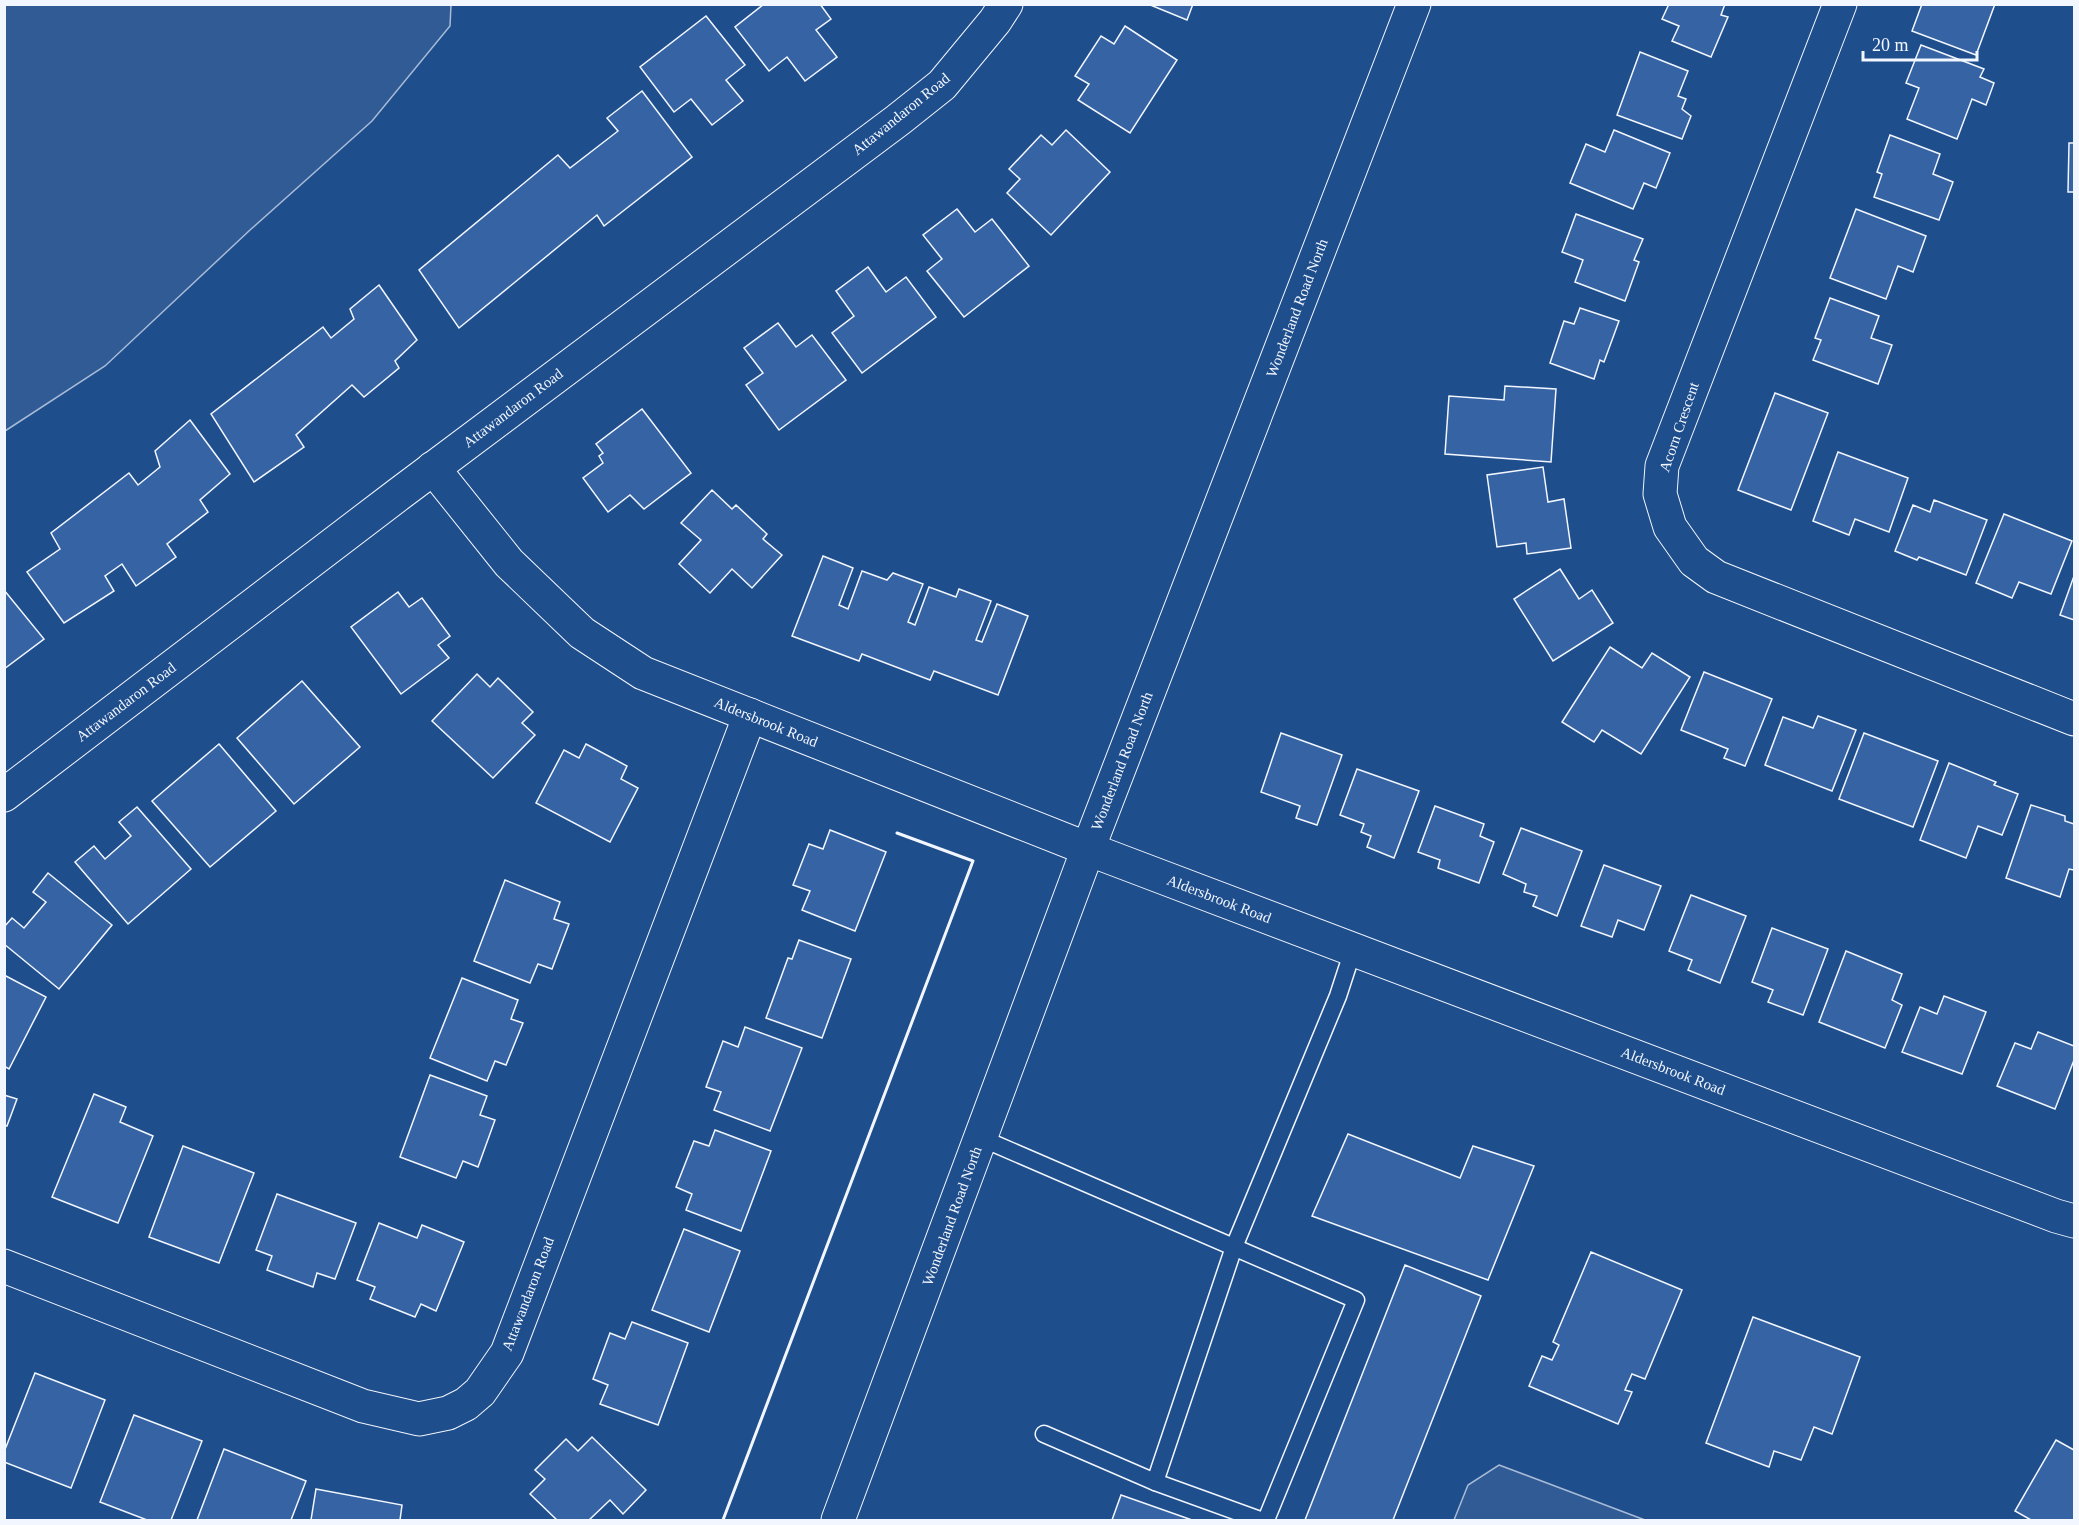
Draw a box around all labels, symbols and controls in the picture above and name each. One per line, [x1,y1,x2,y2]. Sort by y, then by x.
scale bar [1863,24,1977,62]
text: 20 m [1872,35,1909,55]
street label: Attawandaron Road [849,70,953,158]
street label: Wonderland Road North [1263,236,1331,380]
street label: Attawandaron Road [460,365,566,451]
street label: Acorn Crescent [1656,379,1702,474]
street label: Attawandaron Road [73,659,179,745]
street label: Wonderland Road North [1088,689,1156,833]
street label: Aldersbrook Road [712,694,821,750]
street label: Aldersbrook Road [1165,872,1274,926]
street label: Aldersbrook Road [1619,1044,1728,1098]
street label: Wonderland Road North [919,1144,985,1288]
street label: Attawandaron Road [499,1234,557,1353]

